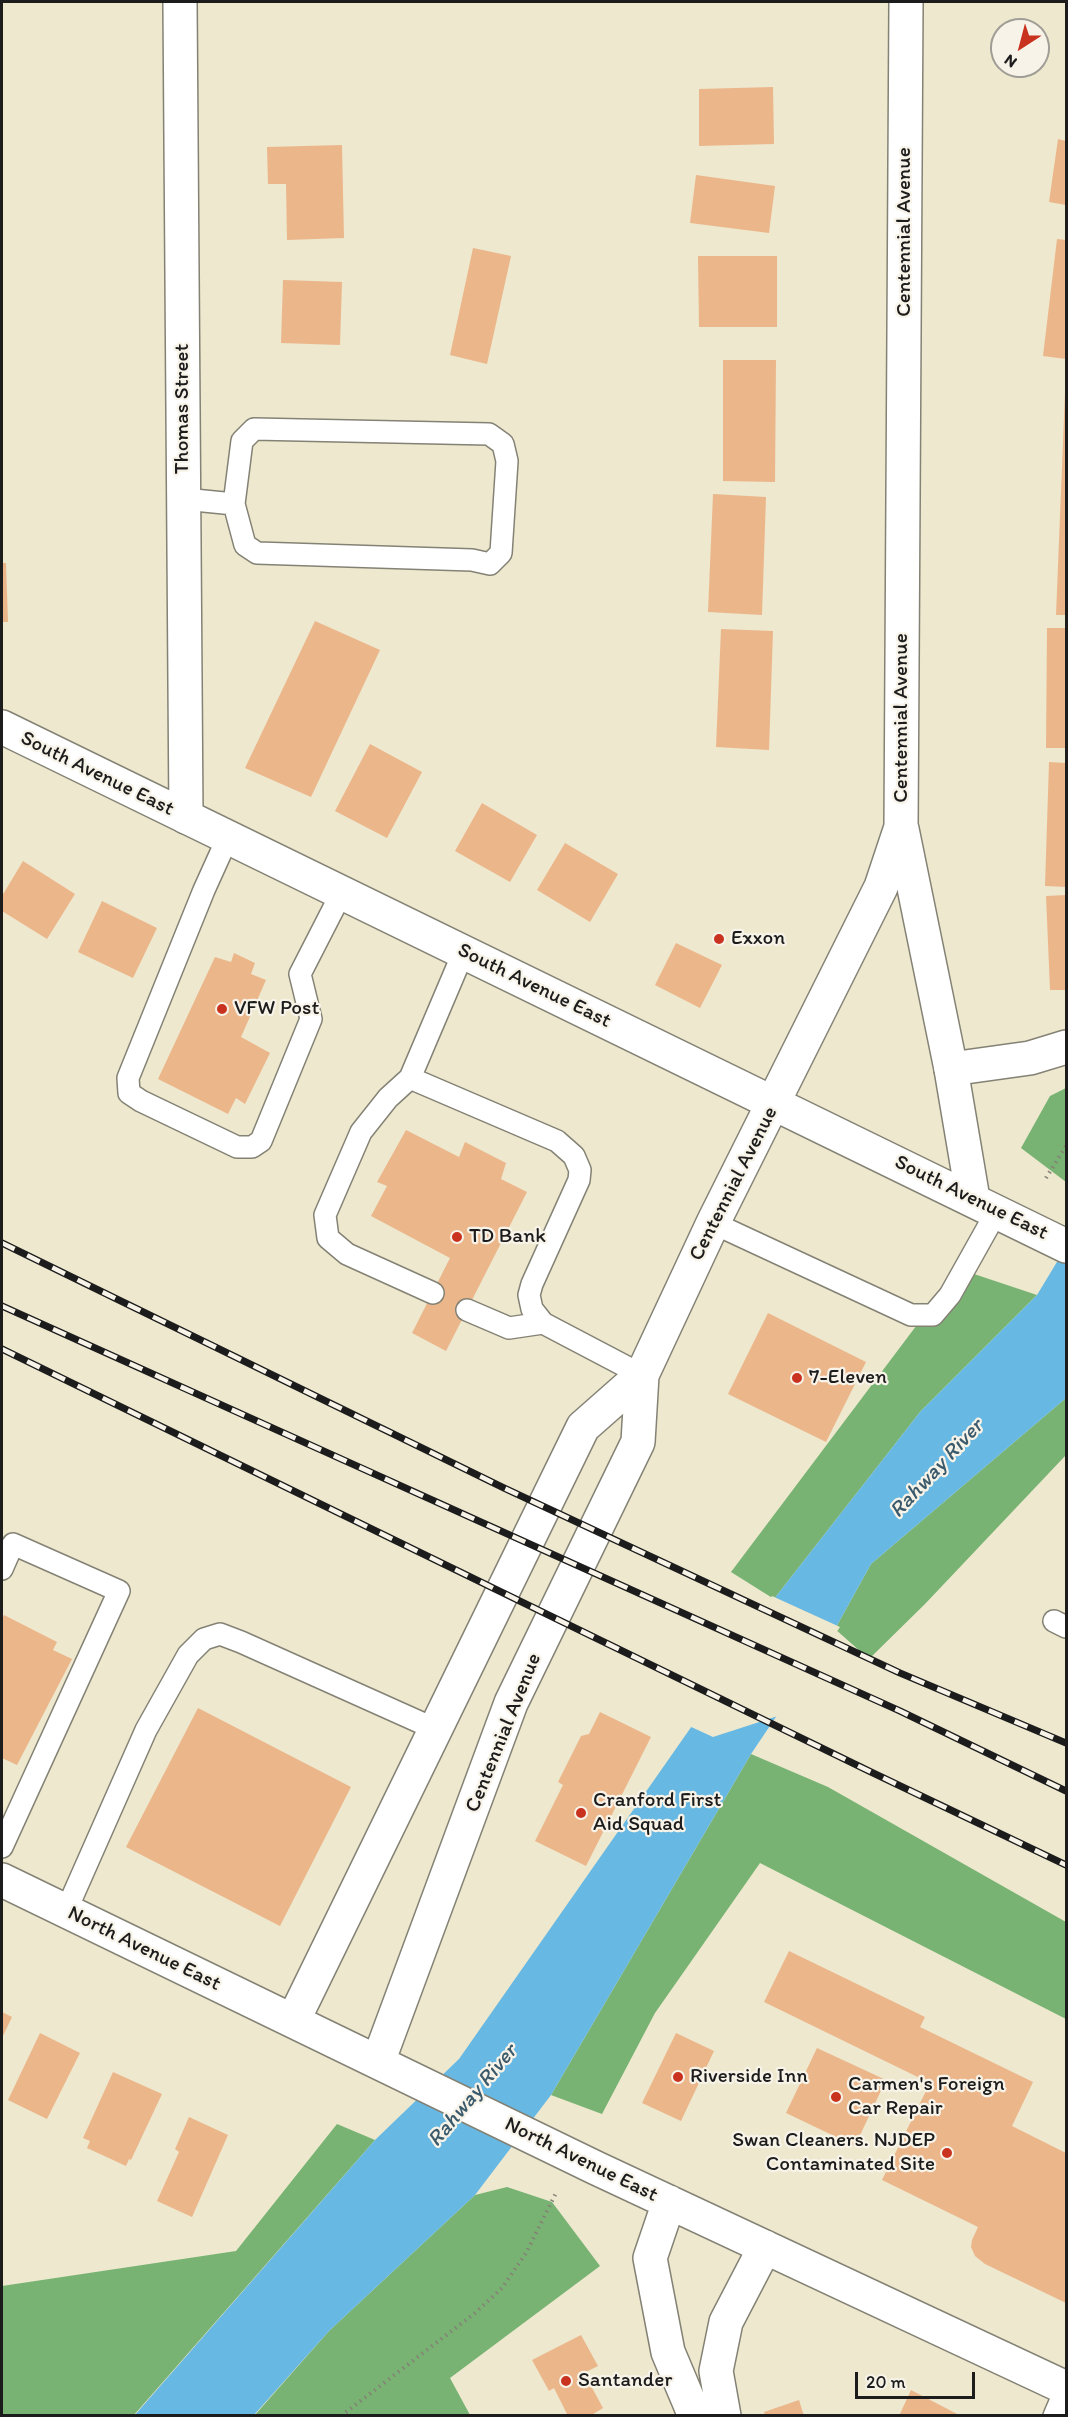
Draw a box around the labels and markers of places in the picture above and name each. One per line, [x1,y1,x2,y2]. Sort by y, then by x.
place label: Exxon [731,926,785,952]
marker: Exxon [712,932,726,946]
place label: VFW Post [234,996,319,1022]
marker: VFW Post [215,1002,229,1016]
place label: TD Bank [469,1224,546,1250]
marker: TD Bank [450,1230,464,1244]
place label: 7-Eleven [809,1365,887,1391]
marker: 7-Eleven [790,1371,804,1385]
place label: Cranford First Aid Squad [593,1788,721,1838]
marker: Cranford First Aid Squad [574,1806,588,1820]
place label: Riverside Inn [690,2064,808,2090]
marker: Riverside Inn [671,2070,685,2084]
place label: Carmen's Foreign Car Repair [848,2072,1005,2122]
marker: Carmen's Foreign Car Repair [829,2090,843,2104]
place label: Swan Cleaners. NJDEP Contaminated Site [732,2128,935,2178]
marker: Swan Cleaners. NJDEP Contaminated Site [940,2146,954,2160]
place label: Santander [578,2368,672,2394]
marker: Santander [559,2374,573,2388]

